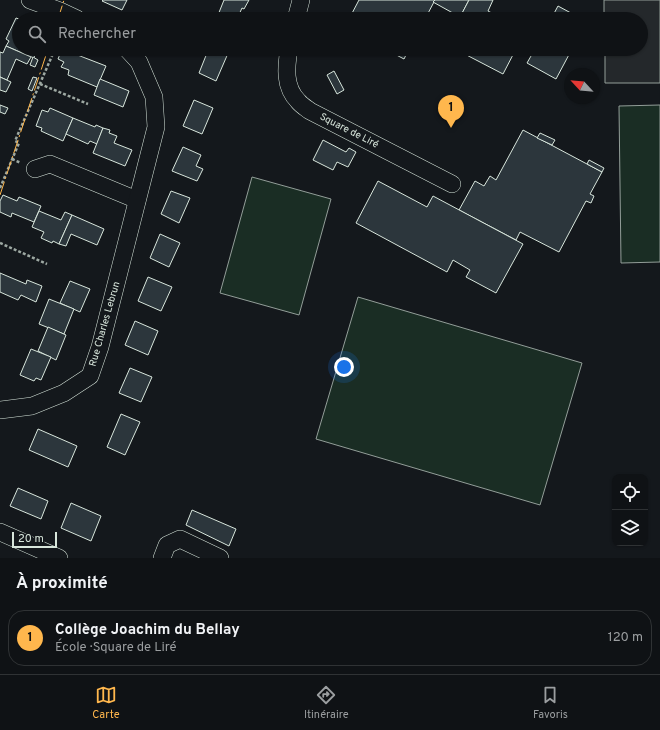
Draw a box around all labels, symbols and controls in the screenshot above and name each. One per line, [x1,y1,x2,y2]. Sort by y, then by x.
search box [12,12,648,56]
icon: search [26,23,48,45]
text: Rechercher [58,25,136,44]
north arrow [564,68,600,104]
pin: 1 [438,95,464,128]
street label: Square de Liré [317,111,381,151]
street label: Rue Charles Lebrun [87,280,123,368]
your location [334,357,354,377]
map controls [612,474,648,546]
button: locate [612,474,648,510]
button: layers [612,510,648,546]
scale bar [12,530,57,549]
text: 20 m [18,532,44,546]
text: À proximité [16,573,108,595]
text: Collège Joachim du Bellay [55,621,240,640]
text: 1 [27,630,33,646]
text: 120 m [608,630,643,646]
text: École · Square de Liré [55,640,176,656]
tab: Carte [92,684,120,722]
tab: Itinéraire [304,684,349,722]
tab: Favoris [533,684,568,722]

